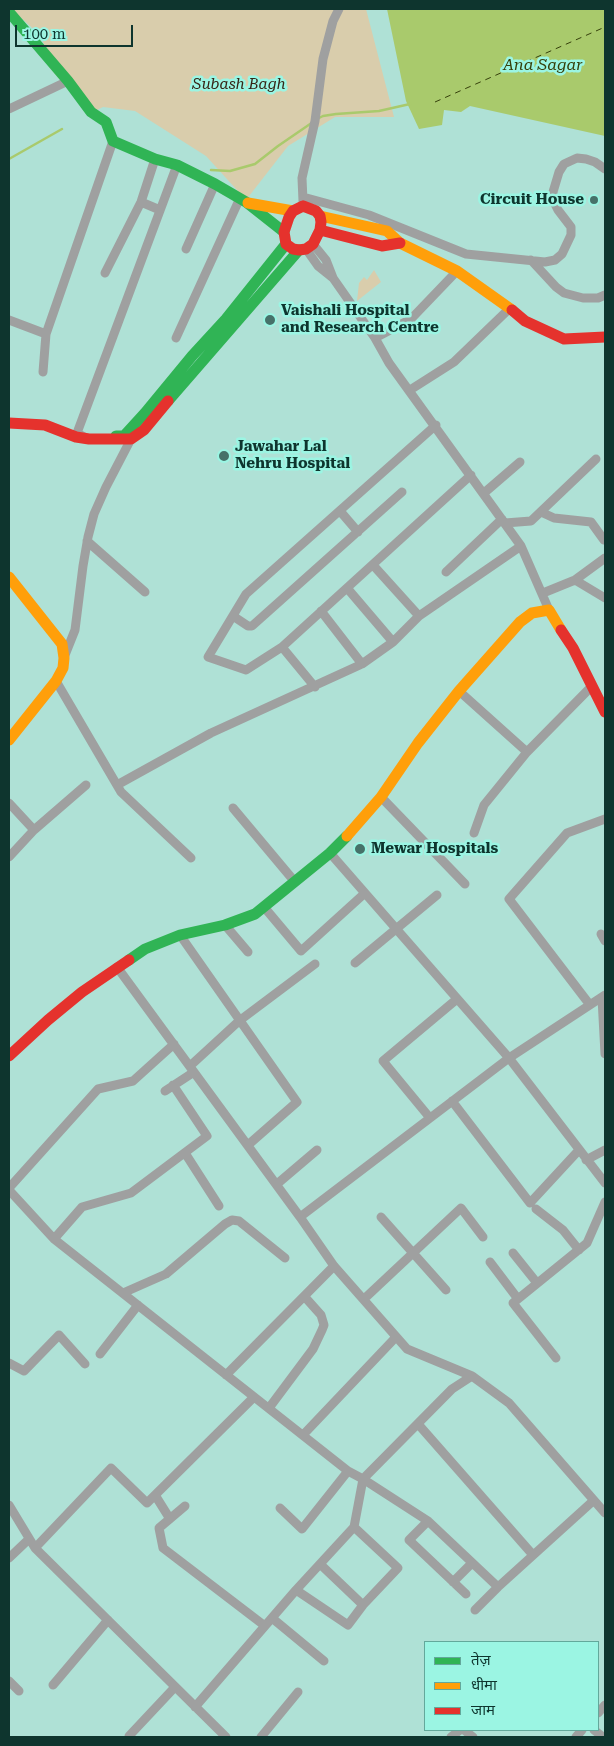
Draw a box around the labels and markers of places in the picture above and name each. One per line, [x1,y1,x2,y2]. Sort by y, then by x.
place label: Circuit House [480,191,584,209]
marker: Circuit House [588,194,600,206]
place label: Vaishali Hospital and Research Centre [281,302,439,337]
marker: Vaishali Hospital and Research Centre [263,313,277,327]
place label: Jawahar Lal Nehru Hospital [235,438,350,473]
marker: Jawahar Lal Nehru Hospital [217,449,231,463]
place label: Mewar Hospitals [371,840,498,858]
marker: Mewar Hospitals [353,842,367,856]

